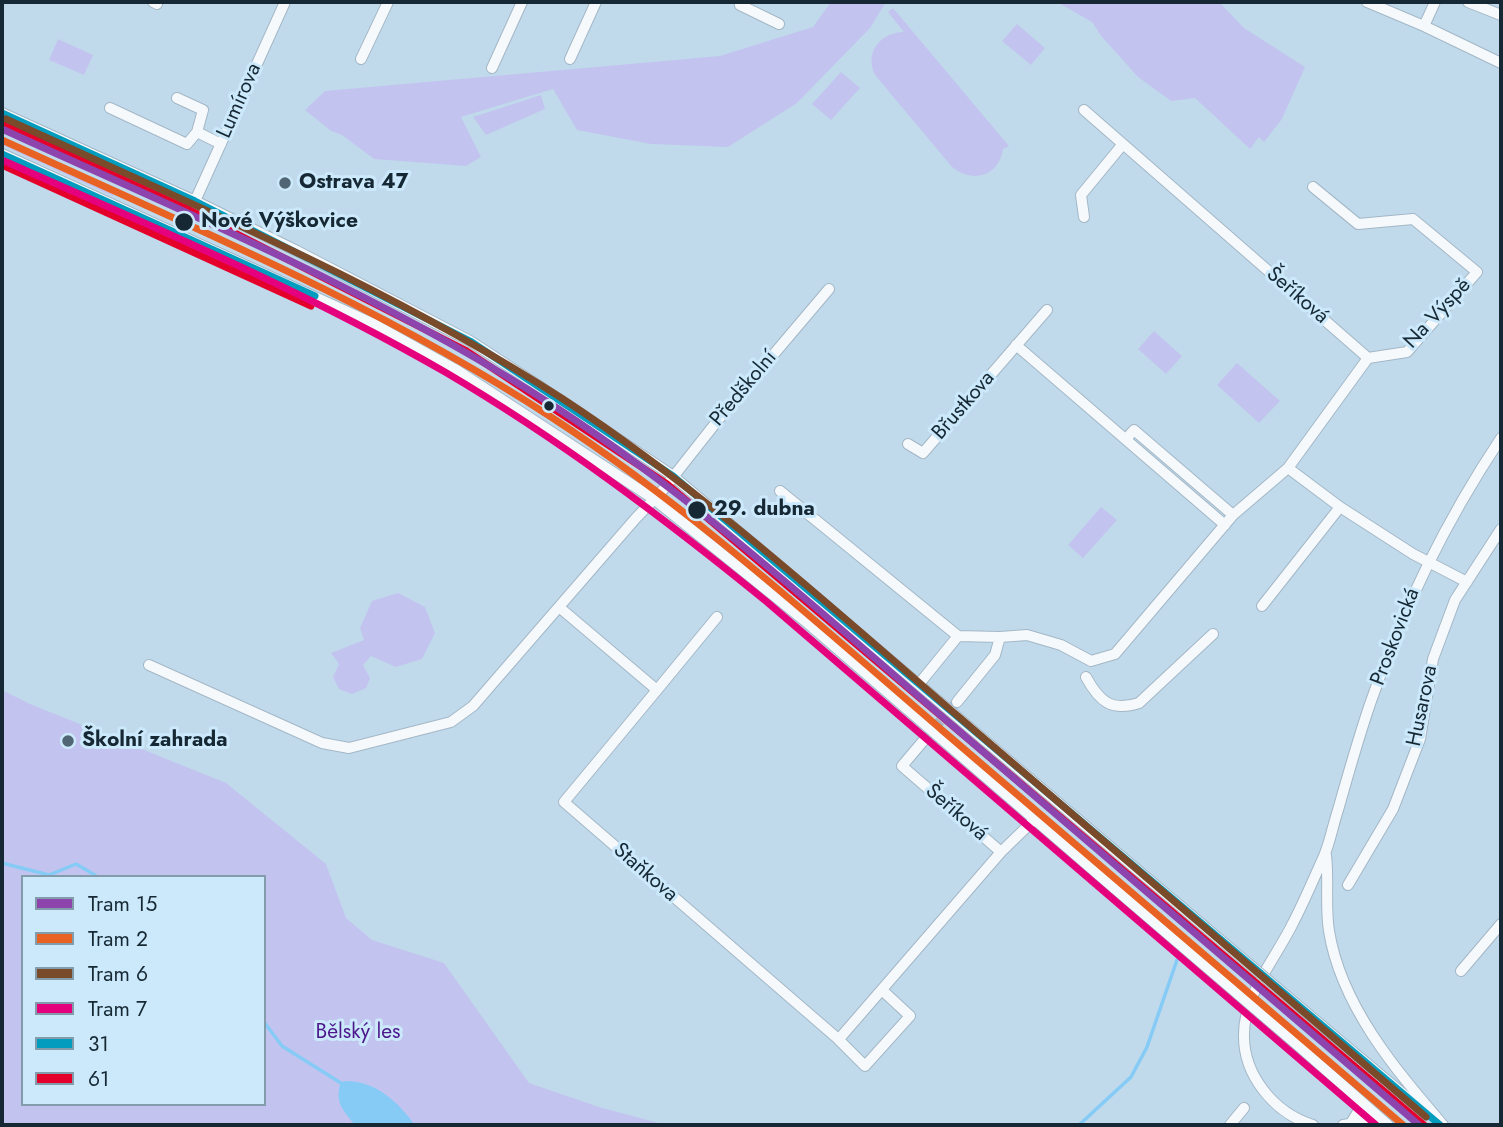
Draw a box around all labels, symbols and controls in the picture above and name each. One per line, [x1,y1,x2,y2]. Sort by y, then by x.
street label: Lumírova [212,60,268,142]
place label: Ostrava 47 [299,170,408,196]
marker: Ostrava 47 [277,175,293,191]
place label: Nové Výškovice [201,209,358,235]
marker: Nové Výškovice [173,211,195,233]
street label: Šeříková [1261,262,1333,330]
street label: Na Výspě [1399,274,1477,354]
street label: Předškolní [705,346,783,432]
street label: Břustkova [927,366,1001,446]
unlabelled marker [542,399,556,413]
place label: 29. dubna [714,497,815,523]
marker: 29. dubna [686,499,708,521]
street label: Proskovická [1366,585,1426,689]
street label: Husarova [1402,663,1444,749]
place label: Školní zahrada [82,728,228,754]
marker: Školní zahrada [60,733,76,749]
street label: Šeříková [920,779,992,847]
street label: Staňkova [608,838,682,908]
legend [21,875,266,1106]
text: Tram 15 [88,889,157,919]
text: Tram 2 [88,924,148,954]
text: Tram 6 [88,959,148,989]
text: Tram 7 [88,994,147,1024]
park label: Bělský les [315,1020,401,1046]
text: 31 [88,1029,109,1059]
text: 61 [88,1064,110,1094]

